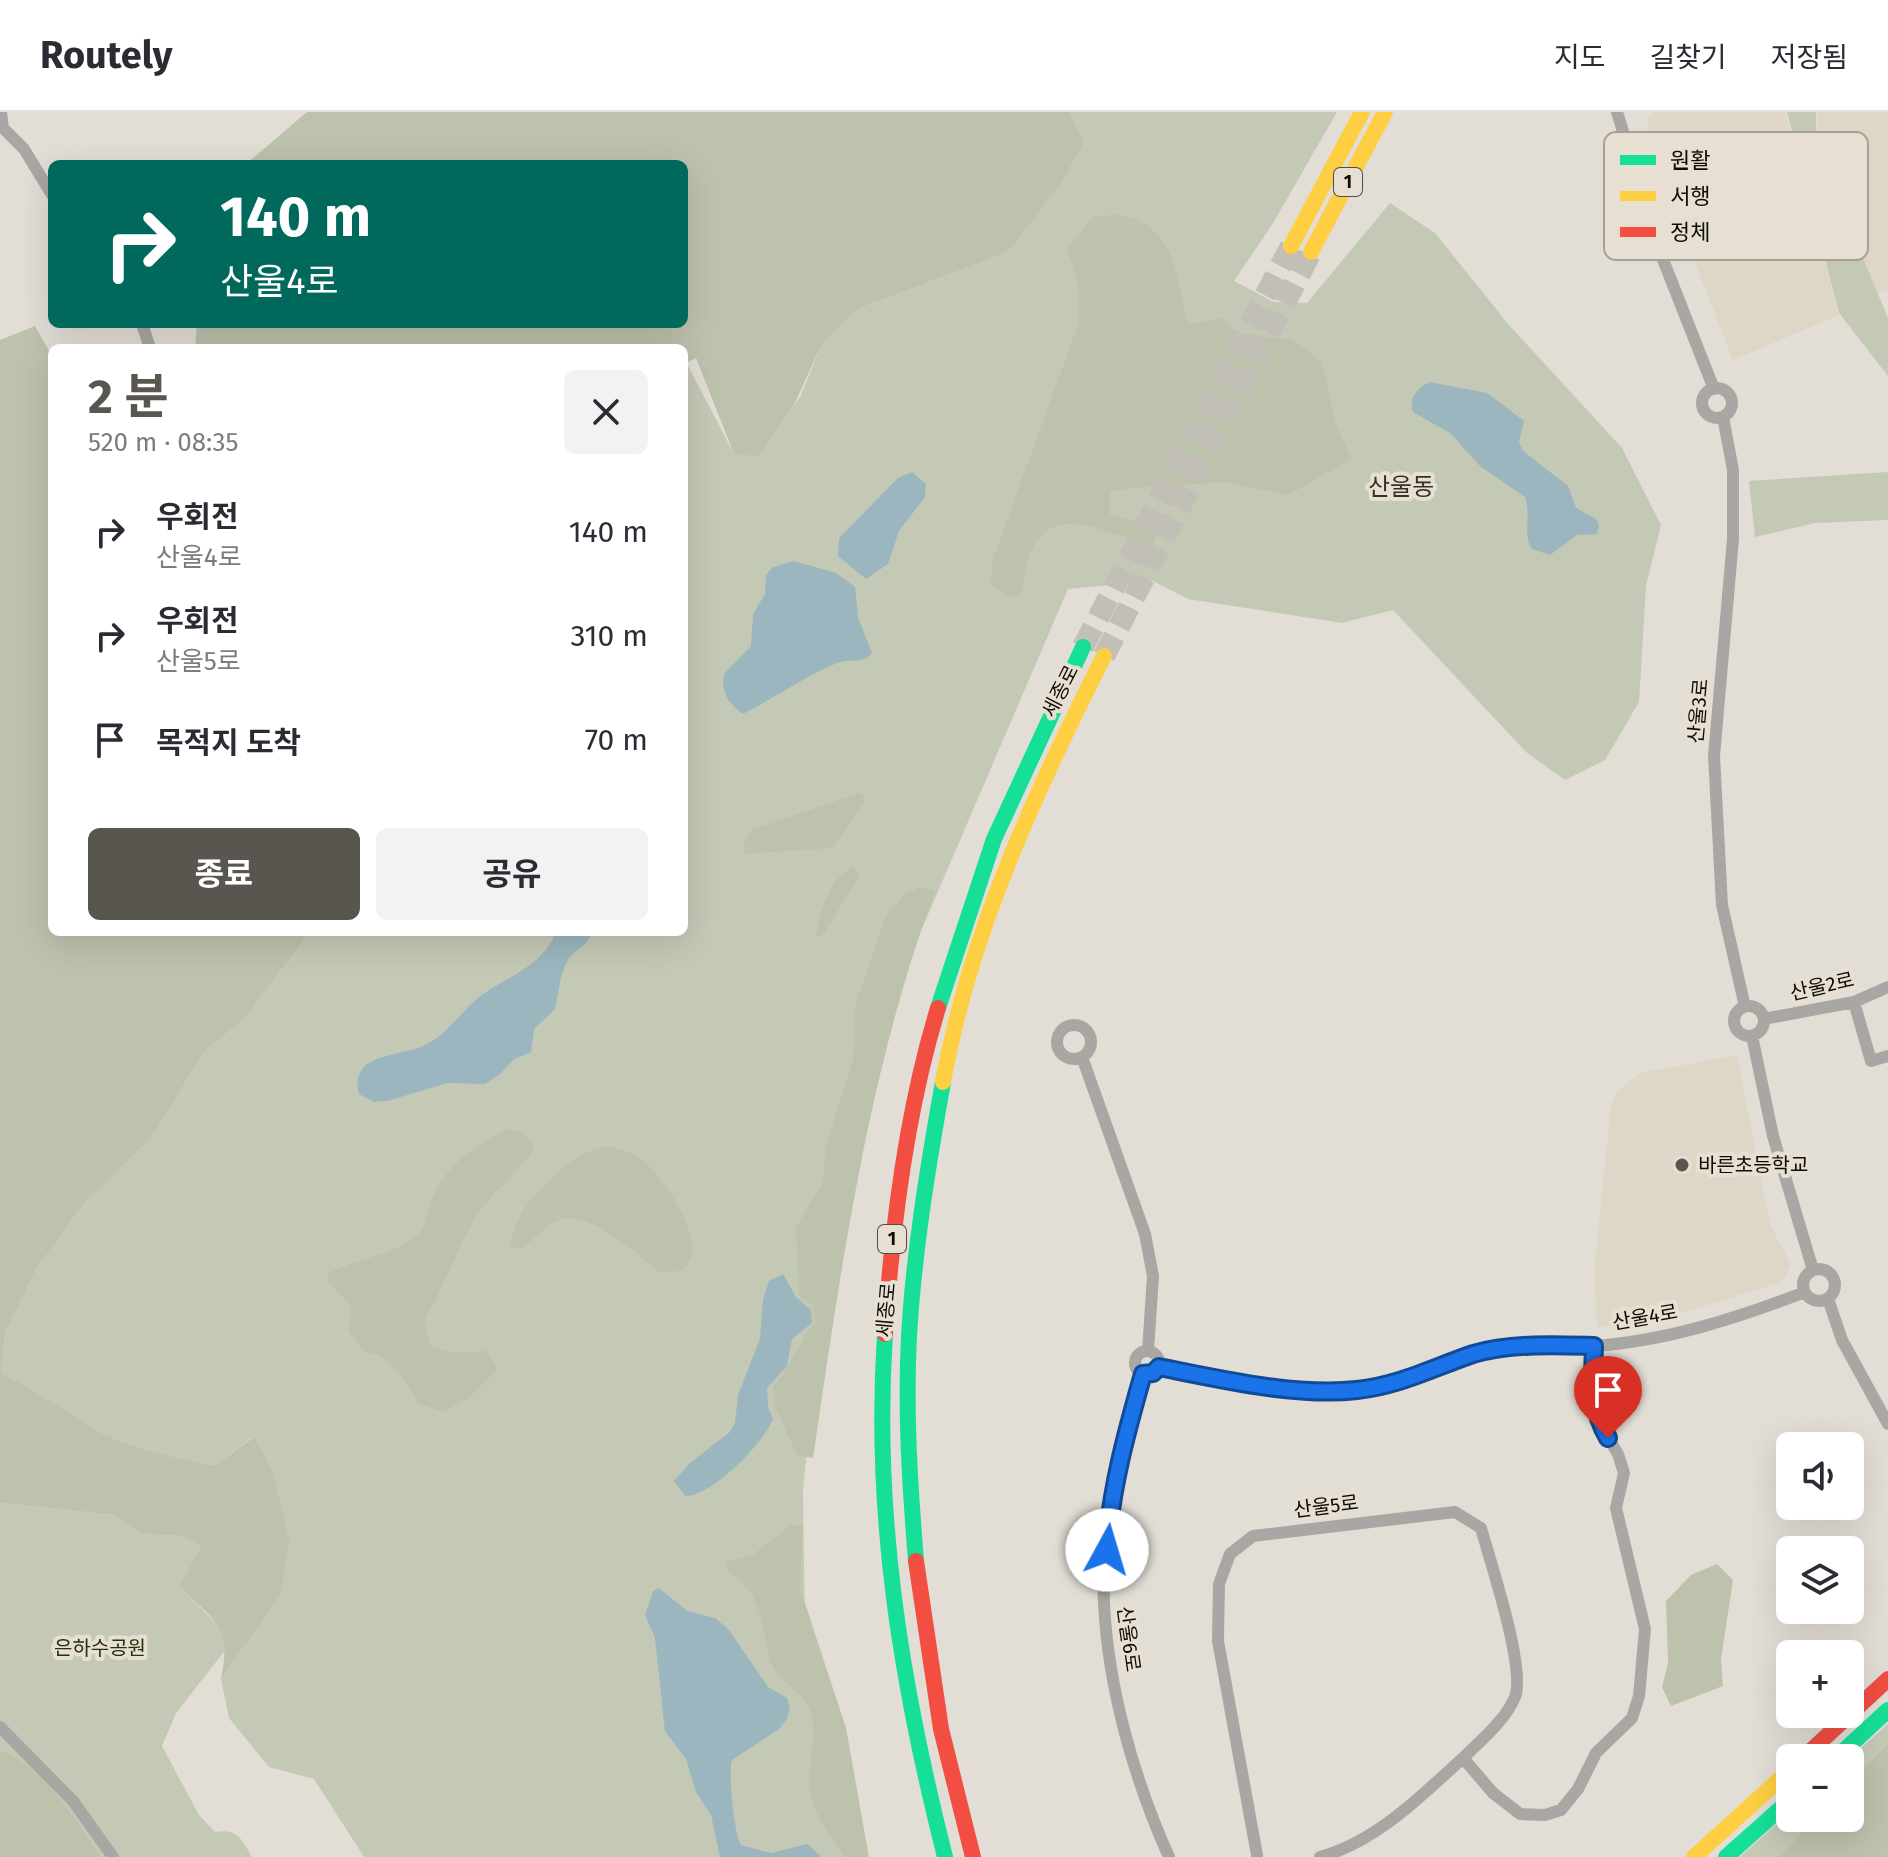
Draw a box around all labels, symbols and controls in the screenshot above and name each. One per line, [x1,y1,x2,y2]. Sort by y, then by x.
text: Routely [40,32,172,78]
text: 지도 [1554,41,1605,74]
text: 길찾기 [1649,41,1727,74]
text: 저장됨 [1771,41,1848,74]
legend [1604,132,1868,260]
text: 원활 [1670,147,1710,174]
road number: 1 [1334,168,1362,196]
text: 서행 [1670,183,1710,210]
text: 140 m [220,184,371,251]
icon: right [88,192,192,296]
text: 정체 [1670,219,1710,246]
text: 산울4로 [220,260,339,304]
text: 2 분 [88,368,168,426]
button: close [564,370,648,454]
text: 520 m · 08:35 [88,427,239,458]
district label: 산울동 [1368,473,1434,501]
text: 우회전 [156,499,239,535]
icon: right [88,510,132,554]
text: 140 m [569,514,648,550]
text: 산울4로 [156,542,242,573]
text: 우회전 [156,603,239,639]
icon: right [88,614,132,658]
text: 310 m [570,618,648,654]
text: 산울5로 [156,646,241,677]
street label: 세종로 [1037,661,1083,721]
street label: 산울3로 [1683,677,1713,745]
icon: arrive [88,718,132,762]
text: 70 m [585,722,648,758]
text: 목적지 도착 [156,725,301,761]
button: 종료 [88,828,360,920]
button: 공유 [376,828,648,920]
street label: 산울2로 [1788,967,1856,1005]
place label: 바른초등학교 [1698,1153,1808,1177]
marker: 바른초등학교 [1673,1156,1691,1174]
road number: 1 [878,1225,906,1253]
street label: 세종로 [872,1281,900,1339]
street label: 산울4로 [1610,1299,1680,1335]
pin [1574,1356,1642,1438]
icon: arrive [1586,1368,1630,1412]
map controls [1776,1432,1864,1832]
button: sound [1776,1432,1864,1520]
street label: 산울5로 [1292,1490,1360,1522]
position arrow [1065,1508,1149,1592]
button: layers [1776,1536,1864,1624]
street label: 산울6로 [1113,1605,1145,1673]
park label: 은하수공원 [54,1636,146,1660]
button: + [1776,1640,1864,1728]
button: − [1776,1744,1864,1832]

